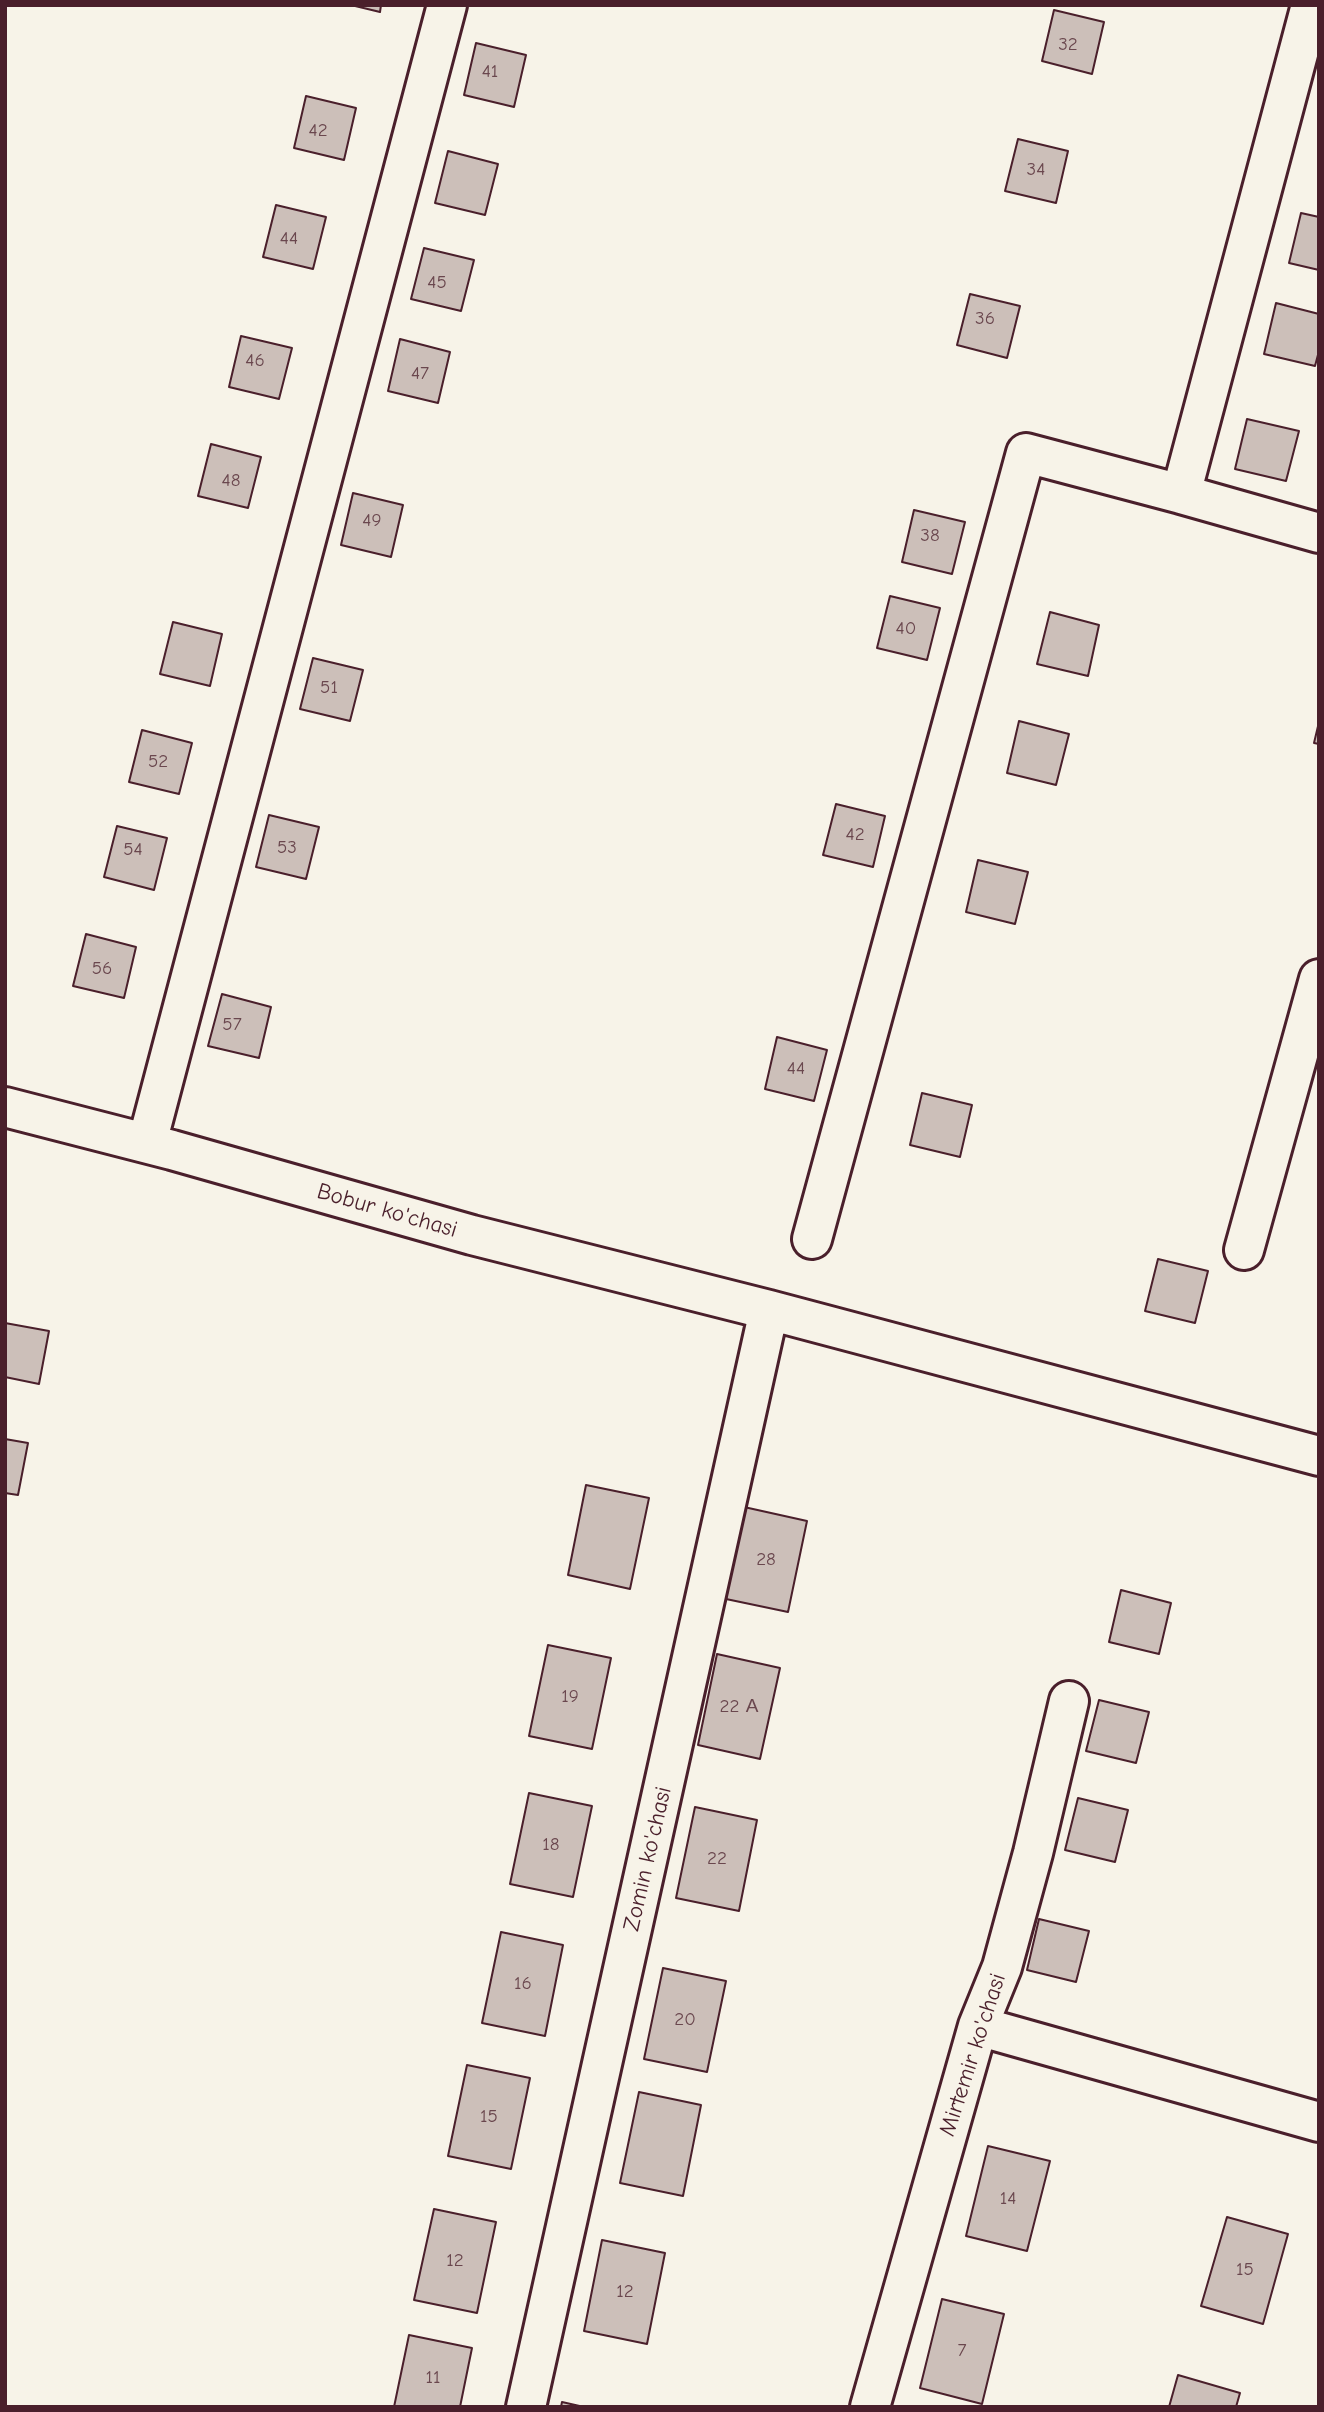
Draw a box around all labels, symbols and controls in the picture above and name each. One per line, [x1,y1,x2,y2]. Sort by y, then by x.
house number: 32 [1058,34,1078,56]
house number: 41 [482,61,498,83]
house number: 42 [308,120,328,142]
house number: 34 [1027,159,1045,181]
house number: 44 [280,228,298,250]
house number: 45 [427,272,447,294]
house number: 36 [975,308,995,330]
house number: 46 [245,350,265,372]
house number: 47 [411,363,429,385]
house number: 48 [222,470,240,492]
house number: 49 [362,510,382,532]
house number: 38 [920,525,940,547]
house number: 40 [896,618,916,640]
house number: 51 [320,677,338,699]
house number: 52 [148,751,168,773]
house number: 42 [845,824,865,846]
house number: 53 [277,837,297,859]
house number: 54 [123,839,143,861]
house number: 56 [92,958,112,980]
house number: 57 [222,1014,242,1036]
house number: 44 [787,1058,805,1080]
street label: Bobur ko'chasi [314,1178,460,1244]
house number: 28 [756,1549,776,1571]
house number: 19 [561,1686,579,1708]
house number: 22 А [720,1696,758,1718]
street label: Zomin ko'chasi [618,1784,678,1934]
house number: 18 [542,1834,560,1856]
house number: 22 [707,1848,727,1870]
street label: Mirtemir ko'chasi [934,1970,1012,2140]
house number: 16 [514,1973,532,1995]
house number: 20 [674,2009,696,2031]
house number: 15 [480,2106,498,2128]
house number: 14 [1000,2188,1016,2210]
house number: 12 [446,2250,464,2272]
house number: 15 [1236,2259,1254,2281]
house number: 12 [616,2281,634,2303]
house number: 7 [958,2340,966,2362]
house number: 11 [425,2367,441,2389]

